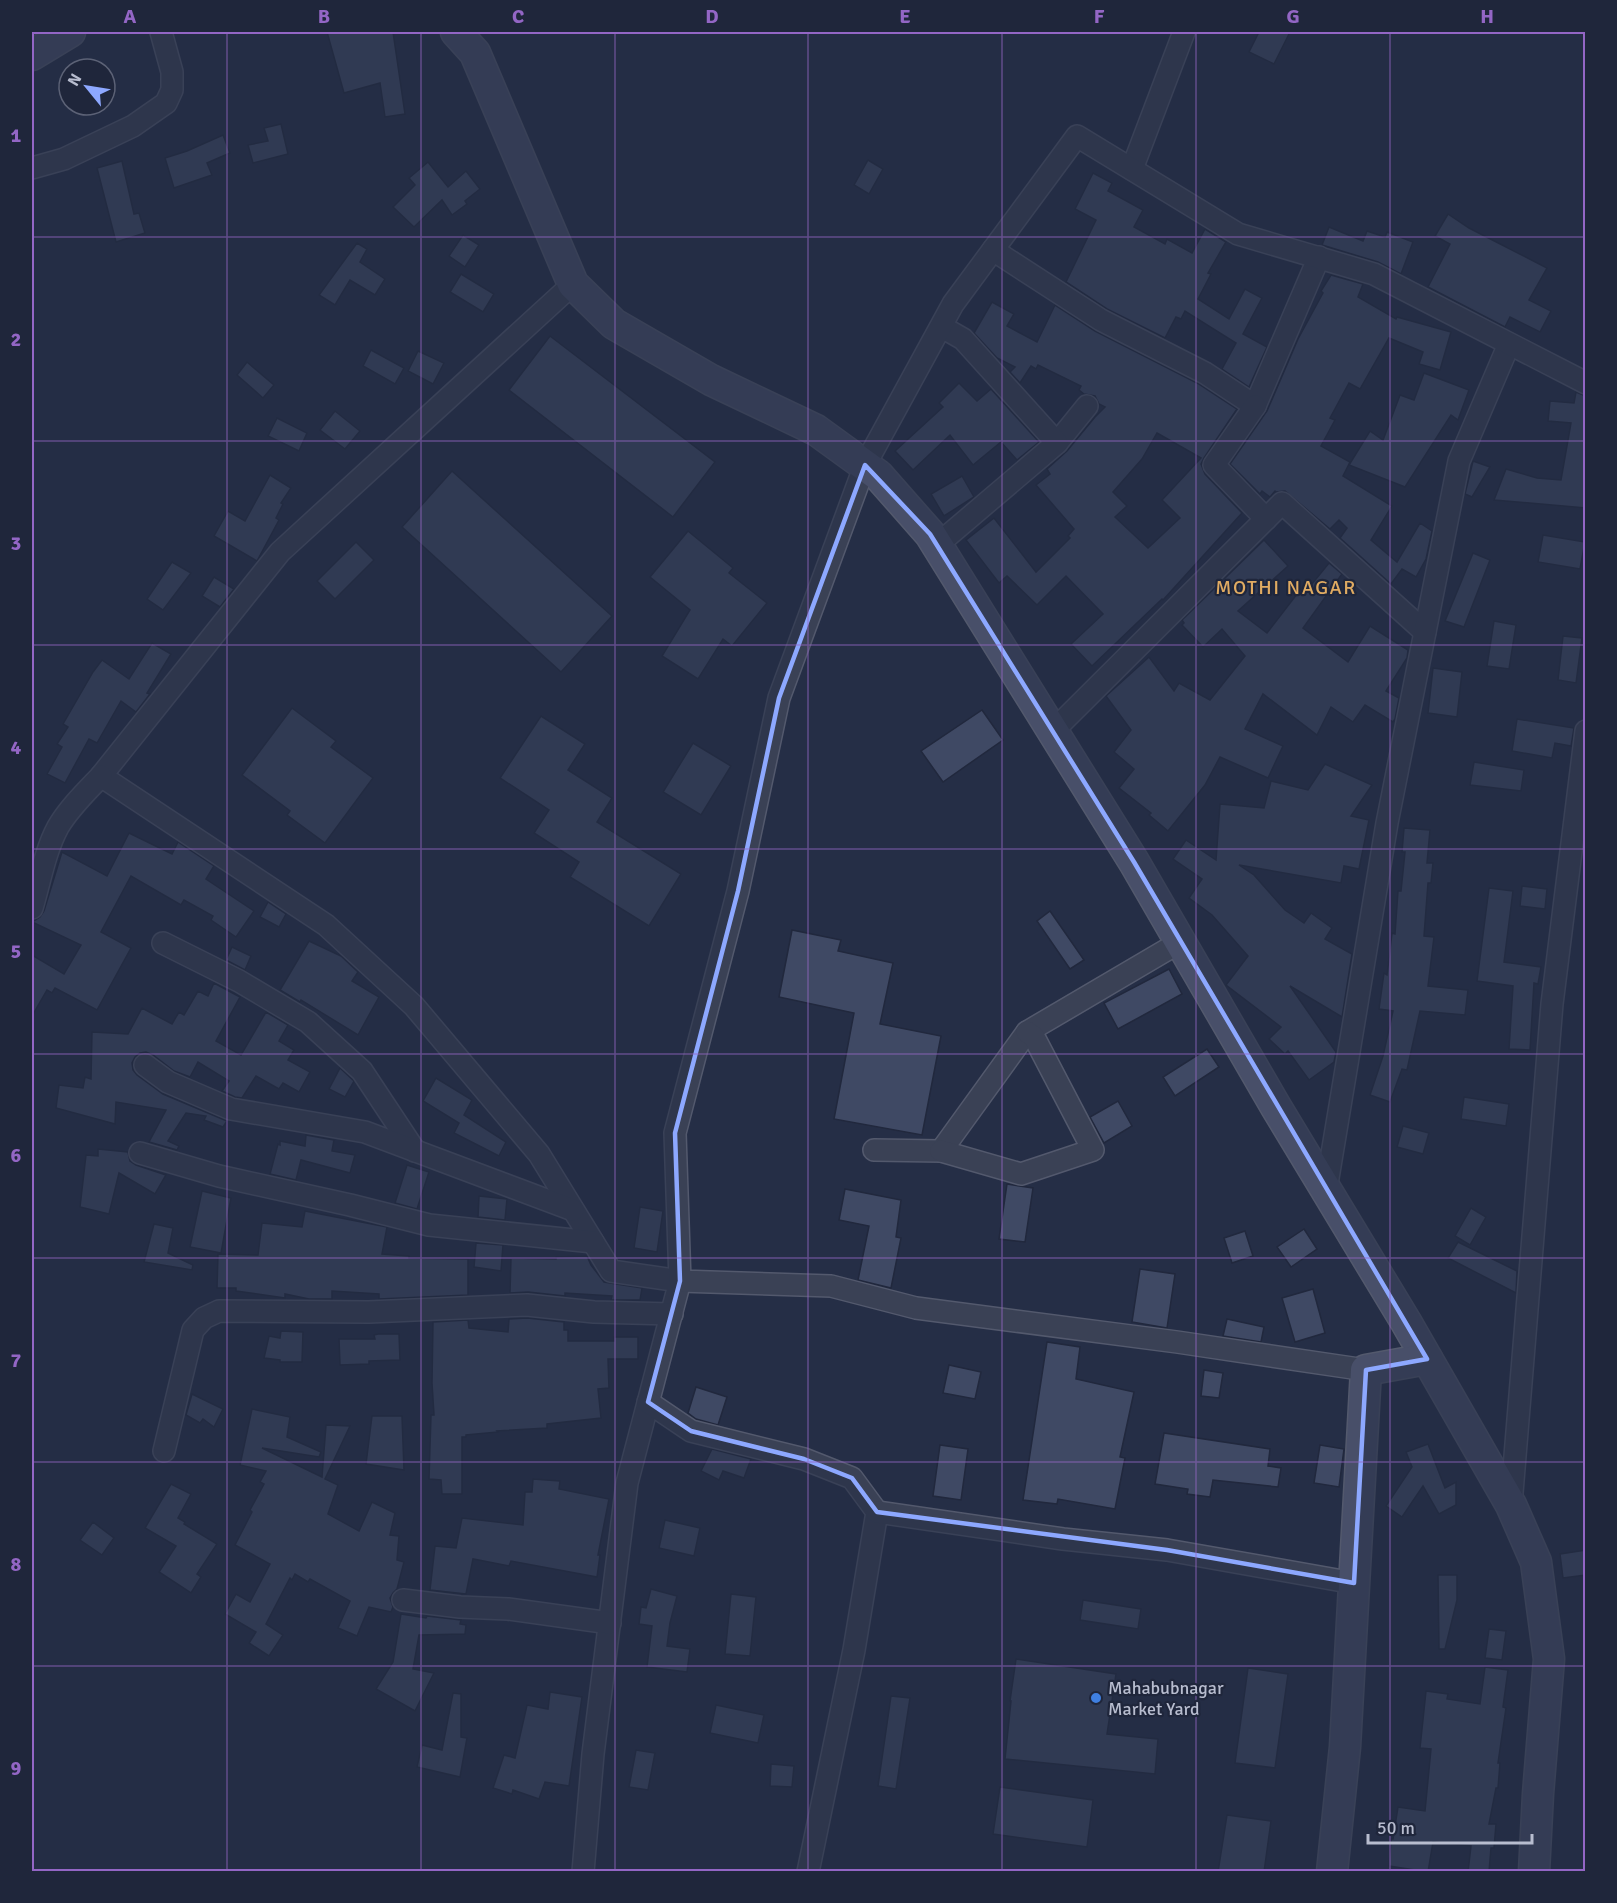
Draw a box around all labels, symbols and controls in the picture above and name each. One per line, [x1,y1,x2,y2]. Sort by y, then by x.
text: A [124,4,137,29]
text: B [318,4,330,29]
text: C [512,4,524,29]
text: D [705,4,719,29]
text: E [899,4,911,29]
text: F [1094,4,1105,29]
text: G [1286,4,1300,29]
text: H [1480,4,1494,29]
north arrow [57,57,117,117]
text: N [63,70,86,90]
text: 1 [11,123,22,148]
text: 2 [11,327,21,352]
text: 3 [11,531,21,556]
district label: MOTHI NAGAR [1215,575,1357,600]
text: 4 [11,735,22,760]
text: 5 [11,939,21,964]
text: 6 [11,1143,22,1168]
text: 7 [11,1348,22,1373]
text: 8 [11,1552,22,1577]
place label: Mahabubnagar Market Yard [1108,1677,1224,1720]
marker: Mahabubnagar Market Yard [1089,1691,1103,1705]
text: 9 [11,1756,22,1781]
scale bar [1368,1807,1532,1845]
text: 50 m [1377,1817,1415,1839]

